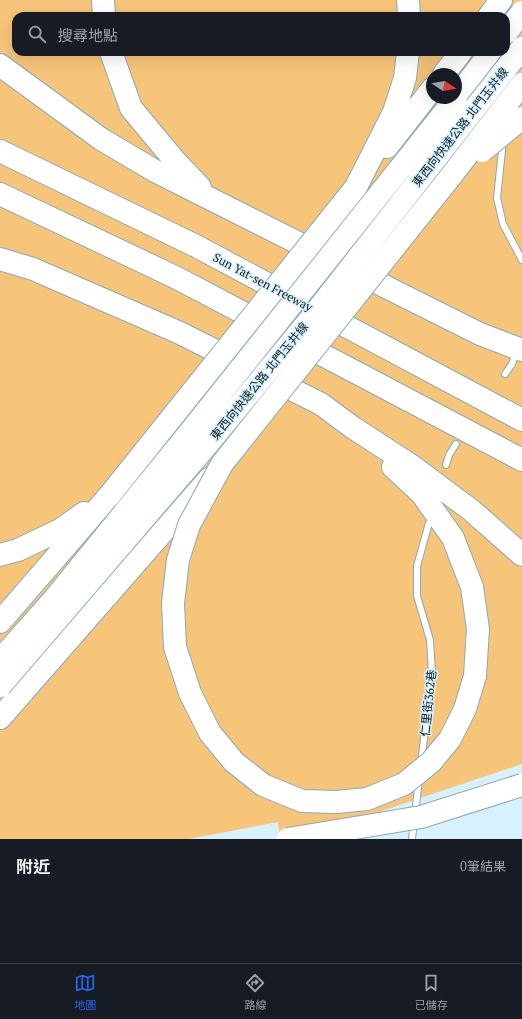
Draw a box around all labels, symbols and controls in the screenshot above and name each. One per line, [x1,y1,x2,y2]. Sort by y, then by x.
search box [12,12,510,56]
icon: search [26,23,48,45]
text: 搜尋地點 [58,25,118,45]
street label: 東西向快速公路 北門玉井線 [409,64,511,190]
north arrow [426,68,462,104]
street label: Sun Yat-sen Freeway [211,249,316,315]
street label: 東西向快速公路 北門玉井線 [207,319,311,443]
street label: 仁里街362巷 [417,669,439,737]
text: 附近 [16,855,50,878]
text: 0筆結果 [460,857,506,875]
tab: 地圖 [74,972,96,1012]
tab: 路線 [244,972,266,1012]
tab: 已儲存 [415,972,448,1012]

